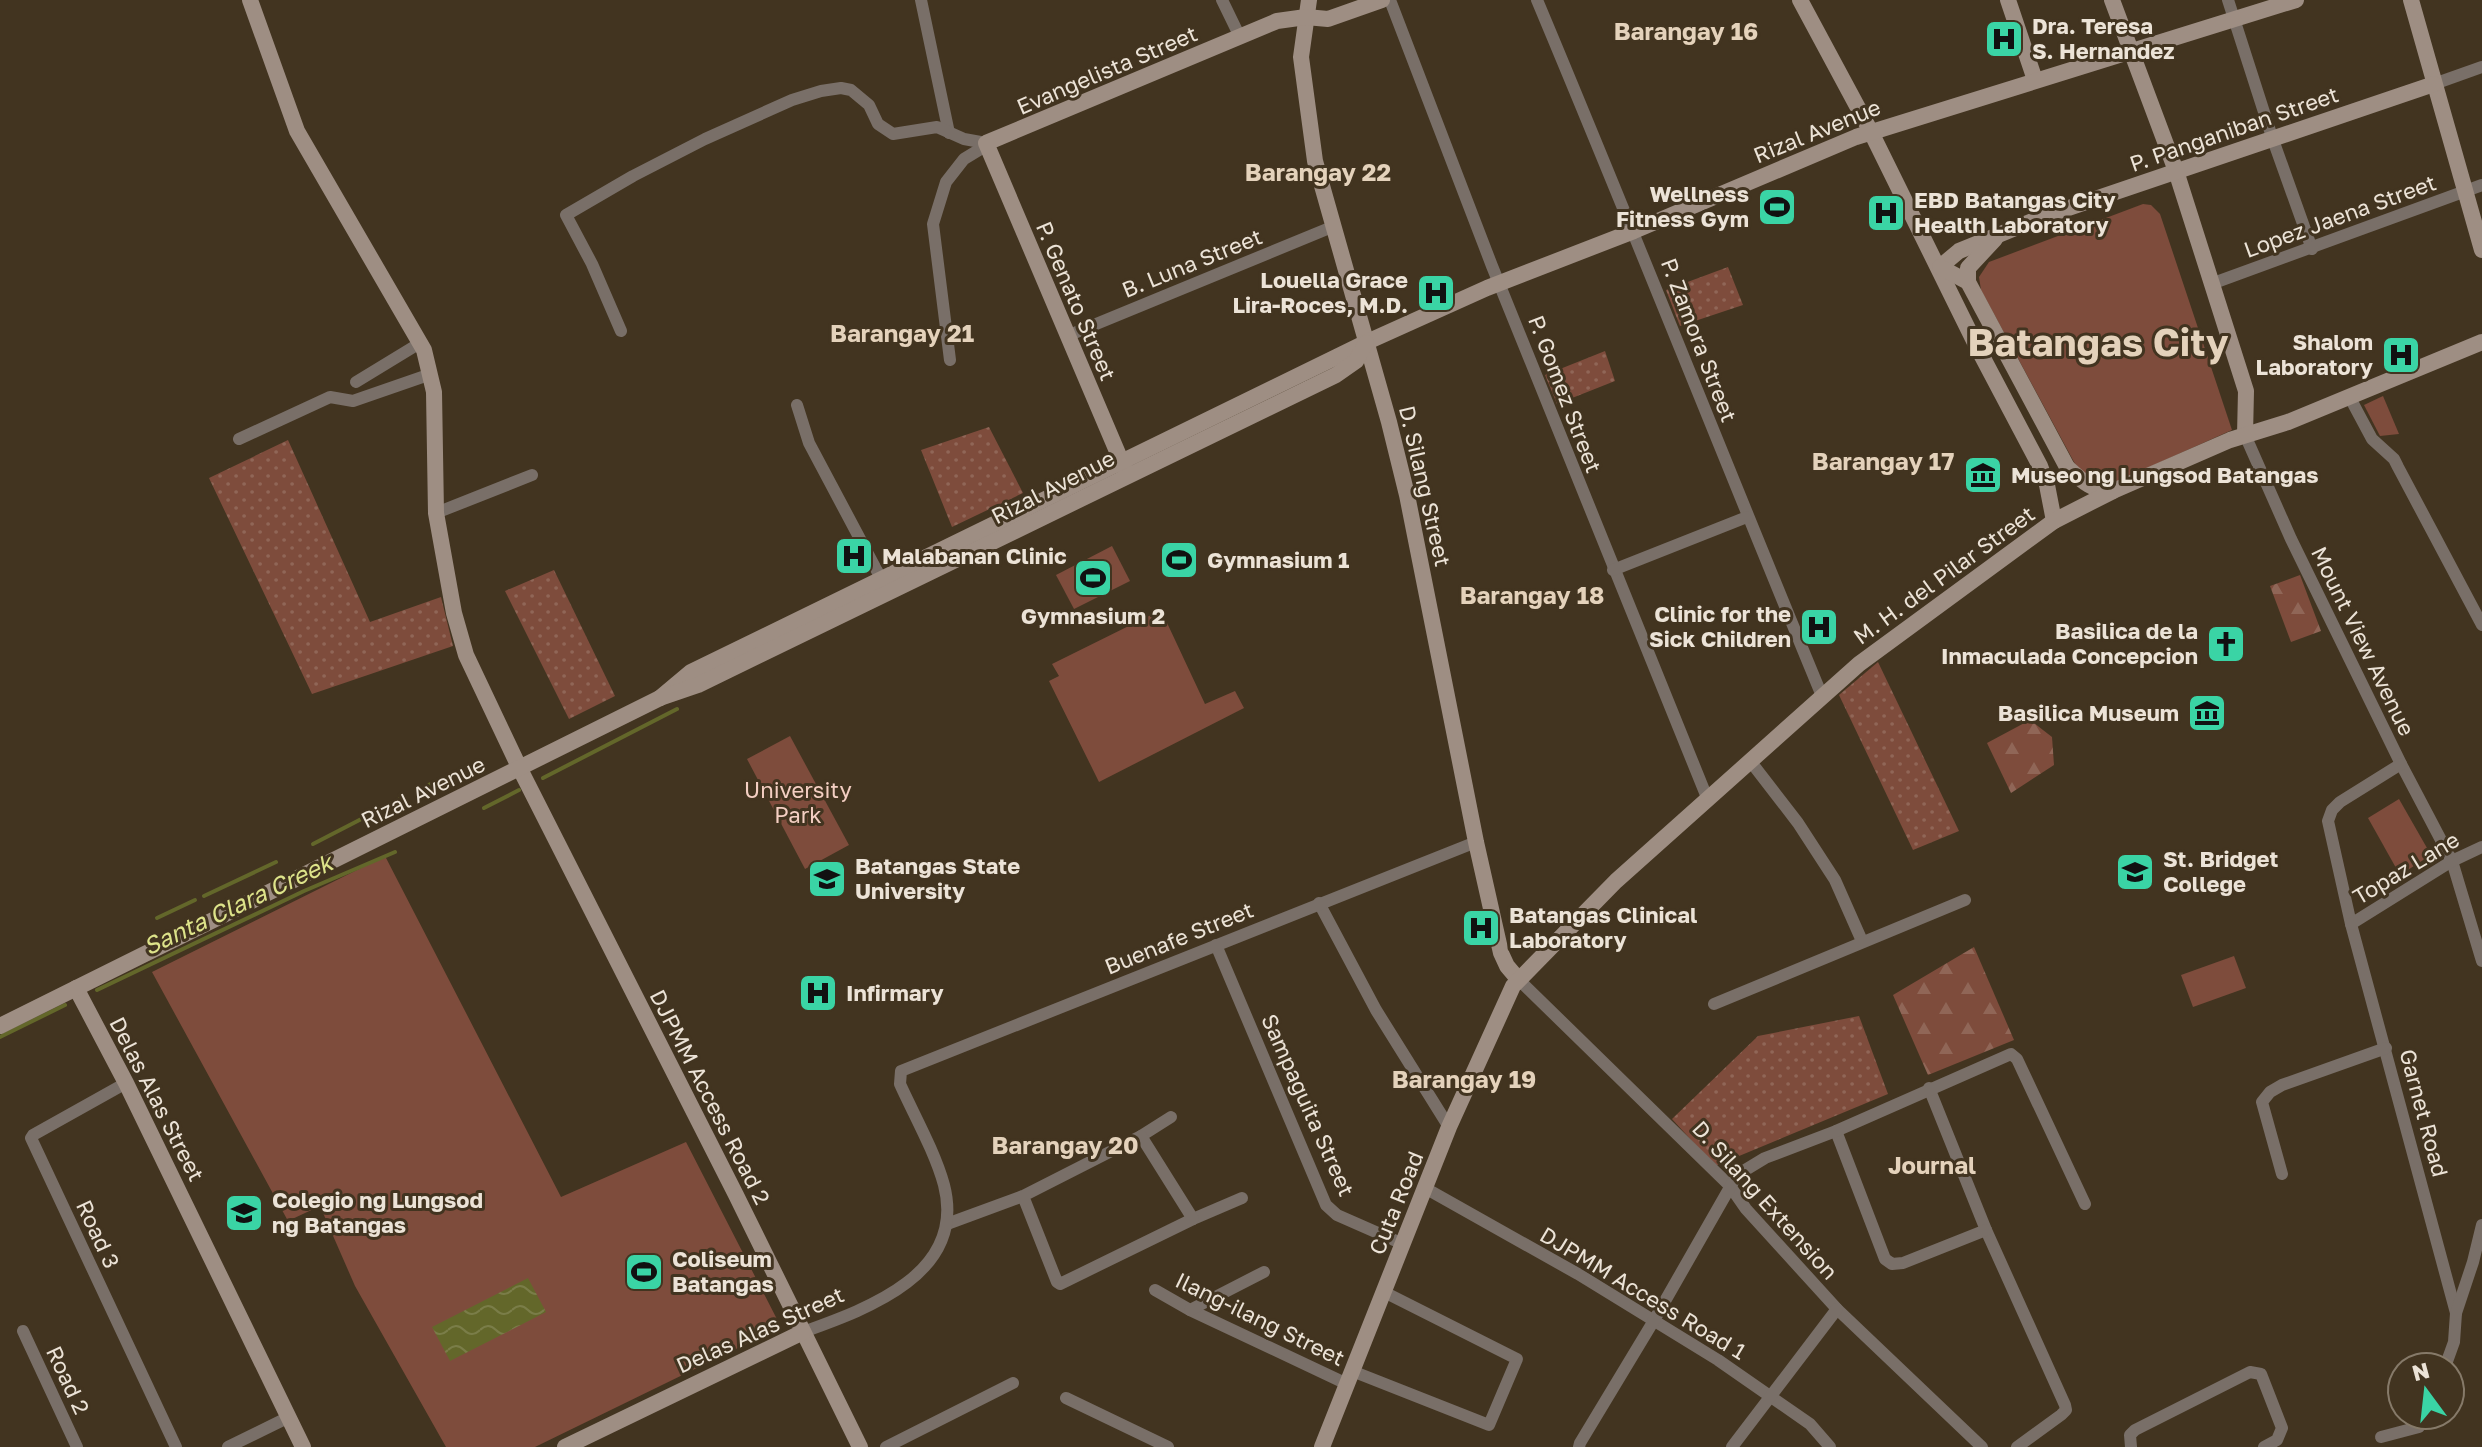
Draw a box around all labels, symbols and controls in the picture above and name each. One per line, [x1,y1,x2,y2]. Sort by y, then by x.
place label: Dra. Teresa S. Hernandez [2032,12,2174,64]
district label: Barangay 16 [1614,16,1758,45]
hospital icon: Dra. Teresa S. Hernandez [1983,18,2025,60]
street label: Evangelista Street [1012,19,1201,120]
street label: P. Panganiban Street [2126,80,2342,177]
street label: Rizal Avenue [1749,93,1884,168]
district label: Barangay 22 [1245,157,1391,186]
street label: Lopez Jaena Street [2240,168,2440,263]
place label: Wellness Fitness Gym [1616,180,1749,232]
sports icon: Wellness Fitness Gym [1756,186,1798,228]
place label: EBD Batangas City Health Laboratory [1914,186,2116,238]
hospital icon: EBD Batangas City Health Laboratory [1865,192,1907,234]
street label: P. Genato Street [1031,217,1122,384]
street label: B. Luna Street [1118,222,1266,303]
street label: P. Zamora Street [1656,254,1743,425]
place label: Louella Grace Lira-Roces, M.D. [1232,266,1408,318]
hospital icon: Louella Grace Lira-Roces, M.D. [1415,272,1457,314]
street label: P. Gomez Street [1523,311,1608,476]
district label: Barangay 21 [830,318,974,347]
district label: Batangas City [1967,319,2229,365]
place label: Shalom Laboratory [2255,328,2373,380]
hospital icon: Shalom Laboratory [2380,334,2422,376]
street label: D. Silang Street [1394,403,1457,569]
street label: Rizal Avenue [987,444,1119,529]
district label: Barangay 17 [1812,446,1954,475]
museum icon: Museo ng Lungsod Batangas [1962,454,2004,496]
place label: Museo ng Lungsod Batangas [2011,461,2319,488]
street label: M. H. del Pilar Street [1848,500,2040,649]
hospital icon: Malabanan Clinic [833,535,875,577]
sports icon: Gymnasium 1 [1158,539,1200,581]
place label: Malabanan Clinic [882,542,1067,569]
street label: Mount View Avenue [2306,542,2421,740]
place label: Gymnasium 1 [1207,546,1349,573]
sports icon: Gymnasium 2 [1072,557,1114,599]
district label: Barangay 18 [1460,580,1604,609]
place label: Clinic for the Sick Children [1649,600,1791,652]
place label: Gymnasium 2 [1021,602,1165,629]
hospital icon: Clinic for the Sick Children [1798,606,1840,648]
place label: Basilica de la Inmaculada Concepcion [1941,617,2198,669]
church icon: Basilica de la Inmaculada Concepcion [2205,623,2247,665]
museum icon: Basilica Museum [2186,692,2228,734]
place label: Basilica Museum [1998,699,2179,726]
street label: Rizal Avenue [356,750,489,833]
park label: University Park [744,776,852,828]
street label: Topaz Lane [2348,825,2464,910]
place label: St. Bridget College [2163,845,2278,897]
water label: Santa Clara Creek [138,846,339,960]
school or university icon: St. Bridget College [2114,851,2156,893]
place label: Batangas State University [855,852,1020,904]
school or university icon: Batangas State University [806,858,848,900]
street label: Buenafe Street [1101,895,1257,980]
place label: Batangas Clinical Laboratory [1509,901,1697,953]
hospital icon: Batangas Clinical Laboratory [1460,907,1502,949]
hospital icon: Infirmary [797,972,839,1014]
place label: Infirmary [846,979,944,1006]
street label: DJPMM Access Road 2 [644,985,776,1209]
street label: Sampaguita Street [1256,1010,1361,1200]
street label: Delas Alas Street [104,1012,211,1185]
street label: Garnet Road [2394,1046,2454,1180]
district label: Barangay 19 [1392,1064,1536,1093]
street label: D. Silang Extension [1687,1115,1844,1285]
district label: Barangay 20 [991,1130,1139,1159]
street label: Cuta Road [1363,1147,1428,1258]
district label: Journal [1888,1150,1976,1179]
place label: Colegio ng Lungsod ng Batangas [272,1186,483,1238]
school or university icon: Colegio ng Lungsod ng Batangas [223,1192,265,1234]
street label: Road 3 [71,1195,126,1272]
street label: DJPMM Access Road 1 [1535,1220,1751,1365]
place label: Coliseum Batangas [672,1245,774,1297]
sports icon: Coliseum Batangas [623,1251,665,1293]
street label: Ilang-ilang Street [1171,1266,1349,1371]
street label: Delas Alas Street [672,1280,848,1379]
street label: Road 2 [41,1341,96,1418]
north arrow [2386,1351,2466,1431]
text: N [2409,1356,2432,1386]

